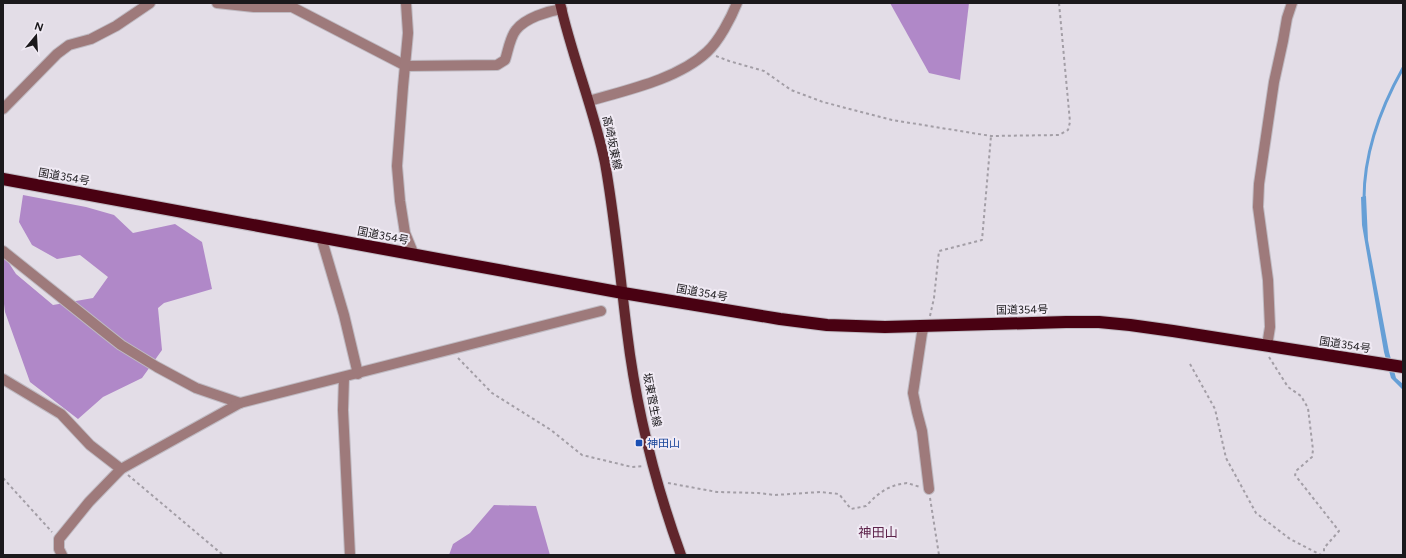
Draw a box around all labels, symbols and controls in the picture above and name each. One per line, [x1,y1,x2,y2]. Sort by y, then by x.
north arrow [16,16,56,56]
text: N [33,19,45,34]
street label: 高崎坂東線 [600,115,624,171]
street label: 国道354号 [37,166,91,188]
street label: 国道354号 [356,225,410,247]
street label: 国道354号 [675,282,729,304]
street label: 国道354号 [996,303,1048,317]
street label: 国道354号 [1318,335,1372,355]
street label: 坂東菅生線 [640,372,664,428]
place label: 神田山 [647,437,680,450]
marker: 神田山 [634,438,644,448]
district label: 神田山 [858,525,898,540]

